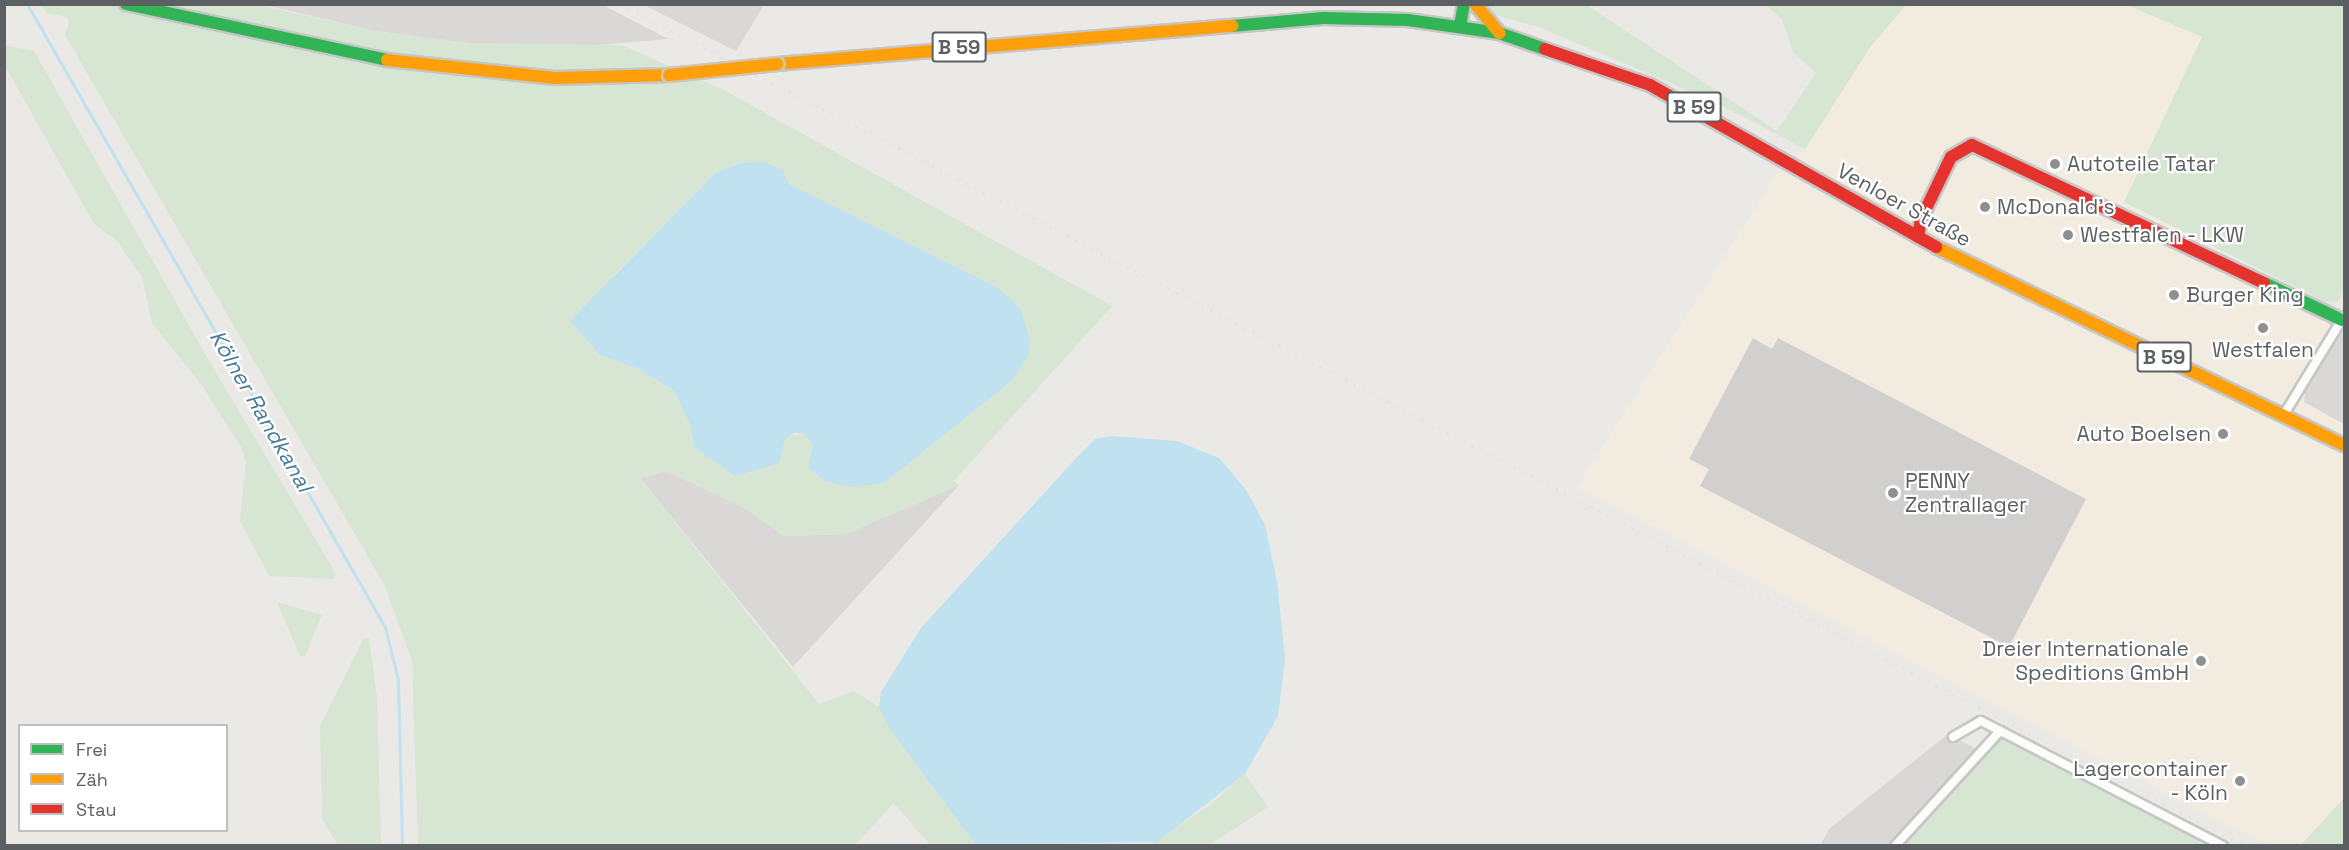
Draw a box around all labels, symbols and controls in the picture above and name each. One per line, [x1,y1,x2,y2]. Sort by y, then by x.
road number: B 59 [930,30,988,64]
road number: B 59 [1666,90,1722,124]
place label: Autoteile Tatar [2067,151,2216,177]
marker: Autoteile Tatar [2048,157,2062,171]
street label: Venloer Straße [1833,158,1975,252]
place label: McDonald's [1997,194,2115,220]
marker: McDonald's [1978,200,1992,214]
place label: Westfalen - LKW [2080,222,2245,248]
marker: Westfalen - LKW [2061,228,2075,242]
place label: Burger King [2186,282,2304,308]
marker: Burger King [2167,288,2181,302]
marker: Westfalen [2256,321,2270,335]
water label: Kölner Randkanal [204,325,318,497]
place label: Westfalen [2212,337,2314,363]
road number: B 59 [2136,340,2192,374]
place label: Auto Boelsen [2076,421,2211,447]
marker: Auto Boelsen [2216,427,2230,441]
place label: PENNY Zentrallager [1905,468,2027,518]
marker: PENNY Zentrallager [1886,486,1900,500]
place label: Dreier Internationale Speditions GmbH [1982,636,2189,686]
marker: Dreier Internationale Speditions GmbH [2194,654,2208,668]
legend [18,724,228,832]
text: Frei [76,738,107,761]
place label: Lagercontainer - Köln [2073,756,2228,806]
text: Zäh [76,768,108,791]
marker: Lagercontainer - Köln [2233,774,2247,788]
text: Stau [76,798,116,821]

